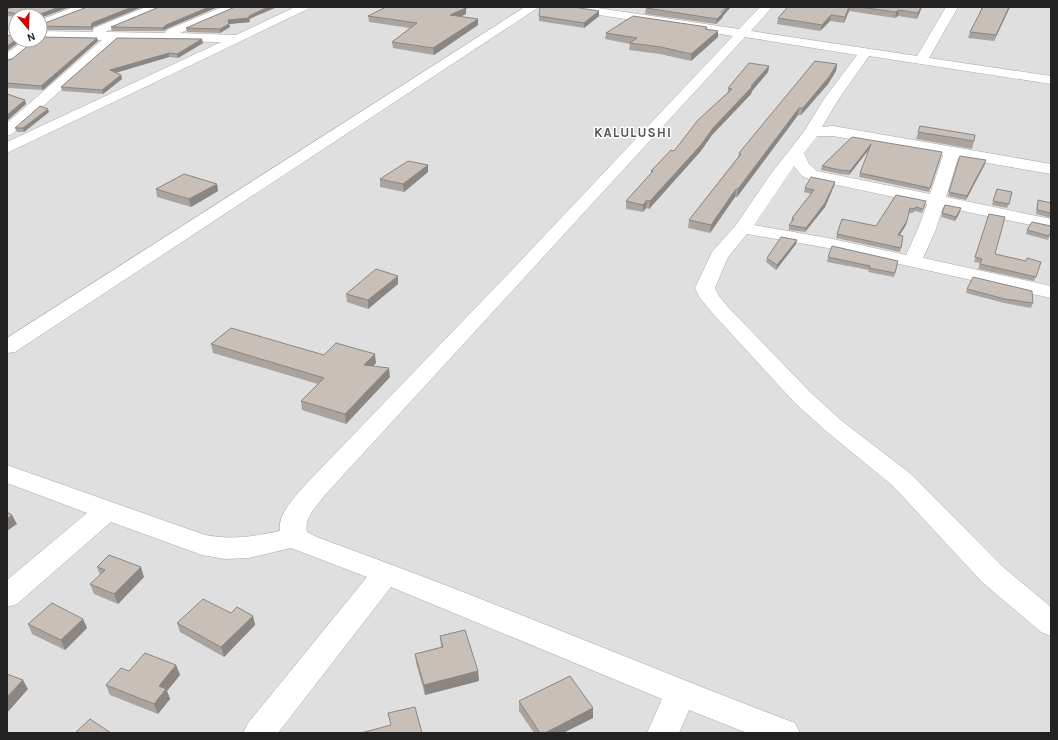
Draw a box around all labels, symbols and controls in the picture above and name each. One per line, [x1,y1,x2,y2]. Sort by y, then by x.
north arrow [8,8,48,48]
text: N [25,30,37,44]
district label: KALULUSHI [594,125,672,140]

